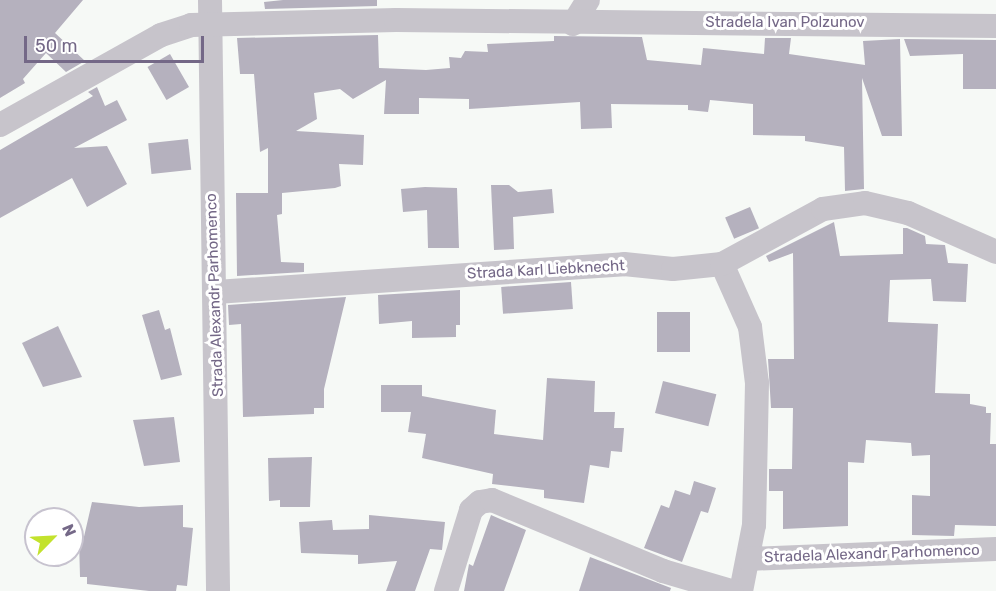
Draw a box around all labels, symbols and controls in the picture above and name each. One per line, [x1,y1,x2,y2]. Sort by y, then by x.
street label: Stradela Ivan Polzunov [705,14,865,32]
scale bar [27,24,207,62]
text: 50 m [35,35,78,57]
street label: Strada Alexandr Parhomenco [202,193,228,397]
street label: Strada Karl Liebknecht [467,257,625,283]
north arrow [24,507,84,567]
text: N [58,521,80,539]
street label: Stradela Alexandr Parhomenco [764,541,980,567]

